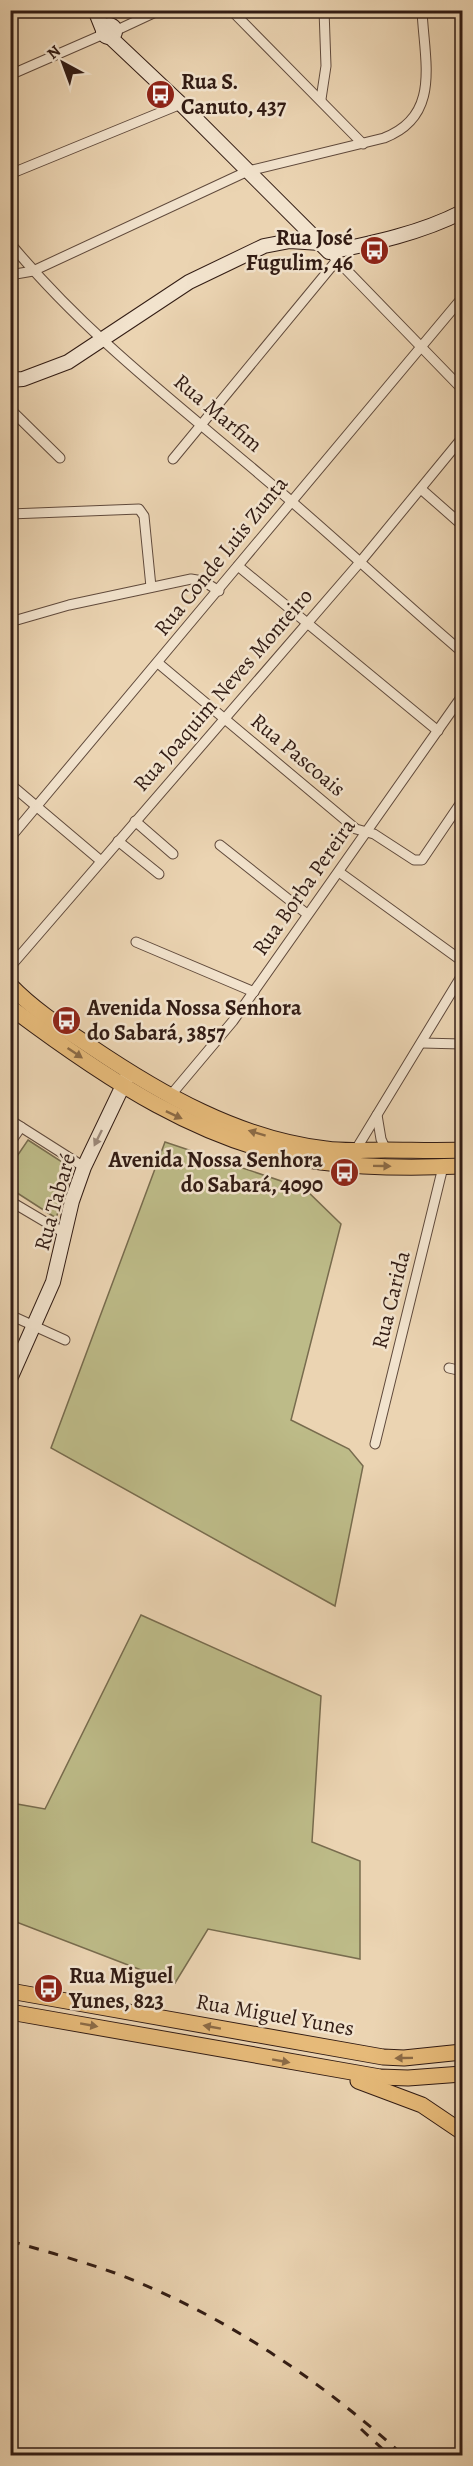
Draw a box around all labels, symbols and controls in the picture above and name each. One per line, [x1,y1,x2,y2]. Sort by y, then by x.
north arrow [33,33,93,93]
text: N [42,40,66,65]
place label: Rua S. Canuto, 437 [181,67,287,122]
bus stop icon: Rua S. Canuto, 437 [144,79,176,111]
place label: Rua José Fugulim, 46 [246,223,353,278]
bus stop icon: Rua José Fugulim, 46 [358,235,390,267]
street label: Rua Marfim [167,367,269,459]
street label: Rua Conde Luis Zunta [147,469,295,642]
street label: Rua Joaquim Neves Monteiro [126,582,320,798]
street label: Rua Pascoais [244,706,352,804]
street label: Rua Borba Pereira [246,812,363,962]
place label: Avenida Nossa Senhora do Sabará, 3857 [86,993,302,1048]
bus stop icon: Avenida Nossa Senhora do Sabará, 3857 [50,1005,82,1037]
one-way arrow [67,1047,83,1059]
one-way arrow [165,1110,183,1120]
one-way arrow [248,1128,266,1137]
one-way arrow [93,1130,102,1147]
place label: Avenida Nossa Senhora do Sabará, 4090 [107,1145,323,1200]
street label: Rua Tabaré [27,1150,83,1254]
bus stop icon: Avenida Nossa Senhora do Sabará, 4090 [328,1157,360,1189]
one-way arrow [372,1161,391,1171]
street label: Rua Carida [364,1247,418,1352]
place label: Rua Miguel Yunes, 823 [68,1961,173,2016]
bus stop icon: Rua Miguel Yunes, 823 [32,1973,64,2005]
street label: Rua Miguel Yunes [193,1986,357,2044]
one-way arrow [80,2021,99,2030]
one-way arrow [202,2022,221,2031]
one-way arrow [395,2053,414,2062]
one-way arrow [271,2056,290,2065]

